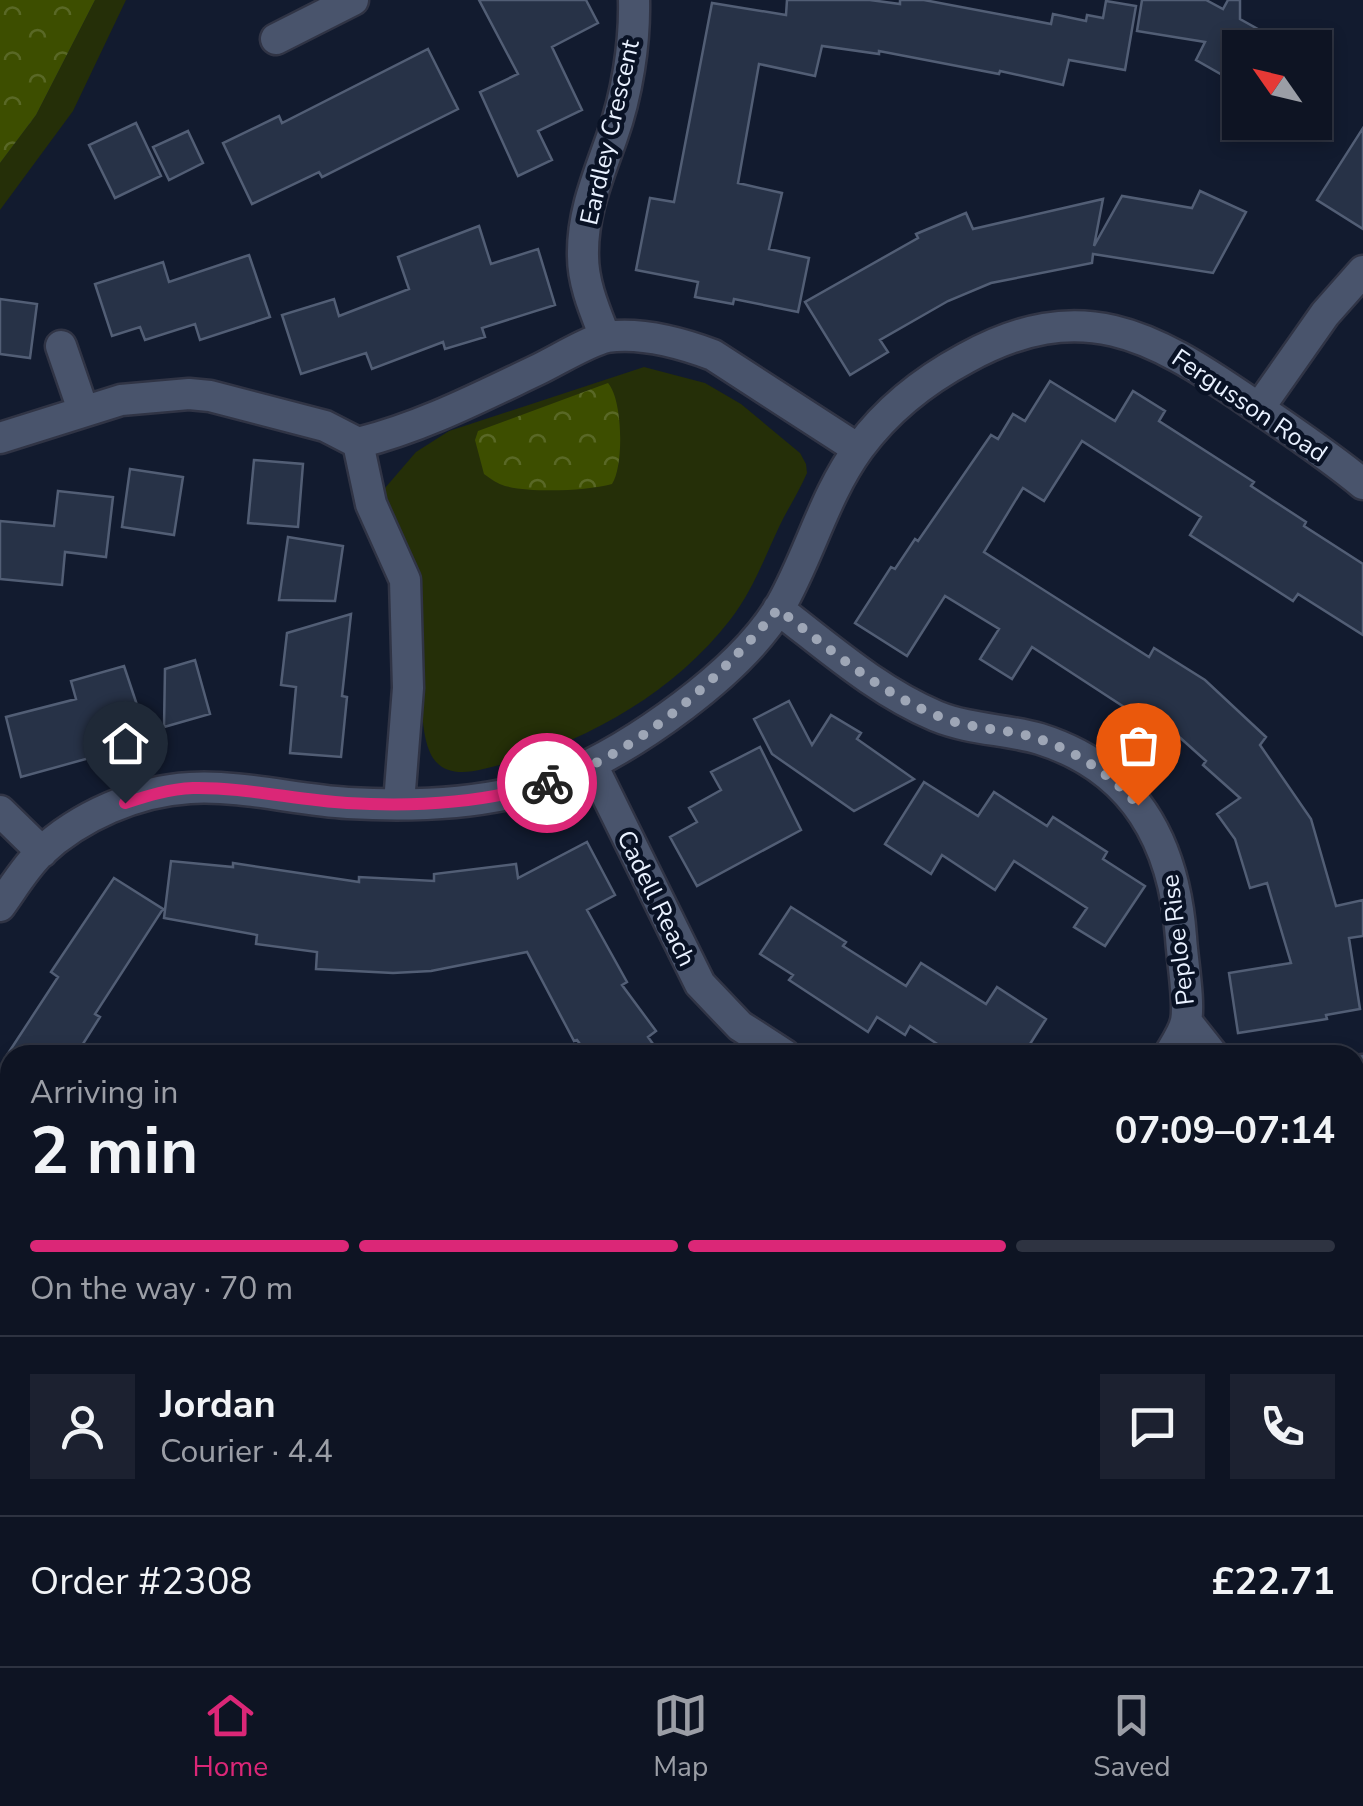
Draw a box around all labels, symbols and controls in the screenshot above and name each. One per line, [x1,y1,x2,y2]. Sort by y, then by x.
north arrow [1222,30,1332,140]
map controls [1222,30,1332,140]
street label: Eardley Crescent [572,36,648,228]
street label: Fergusson Road [1165,341,1334,470]
pin [83,701,168,804]
pin [1096,703,1181,806]
icon: home [98,716,153,771]
icon: bag [1111,718,1166,773]
courier [497,733,597,833]
icon: bike [520,756,575,811]
street label: Cadell Reach [608,825,704,972]
street label: Peploe Rise [1153,872,1203,1007]
text: Arriving in [30,1071,178,1114]
text: 07:09–07:14 [1115,1105,1335,1156]
text: 2 min [30,1107,198,1196]
text: On the way · 70 m [30,1267,293,1310]
button: person [30,1374,135,1479]
button: chat [1100,1374,1205,1479]
button: phone [1230,1374,1335,1479]
text: Jordan [160,1379,276,1430]
text: Courier · 4.4 [160,1430,333,1473]
text: Order #2308 [30,1556,252,1607]
text: £22.71 [1212,1556,1335,1607]
tab: Home [192,1688,268,1786]
tab: Map [653,1688,708,1786]
tab: Saved [1093,1688,1171,1786]

